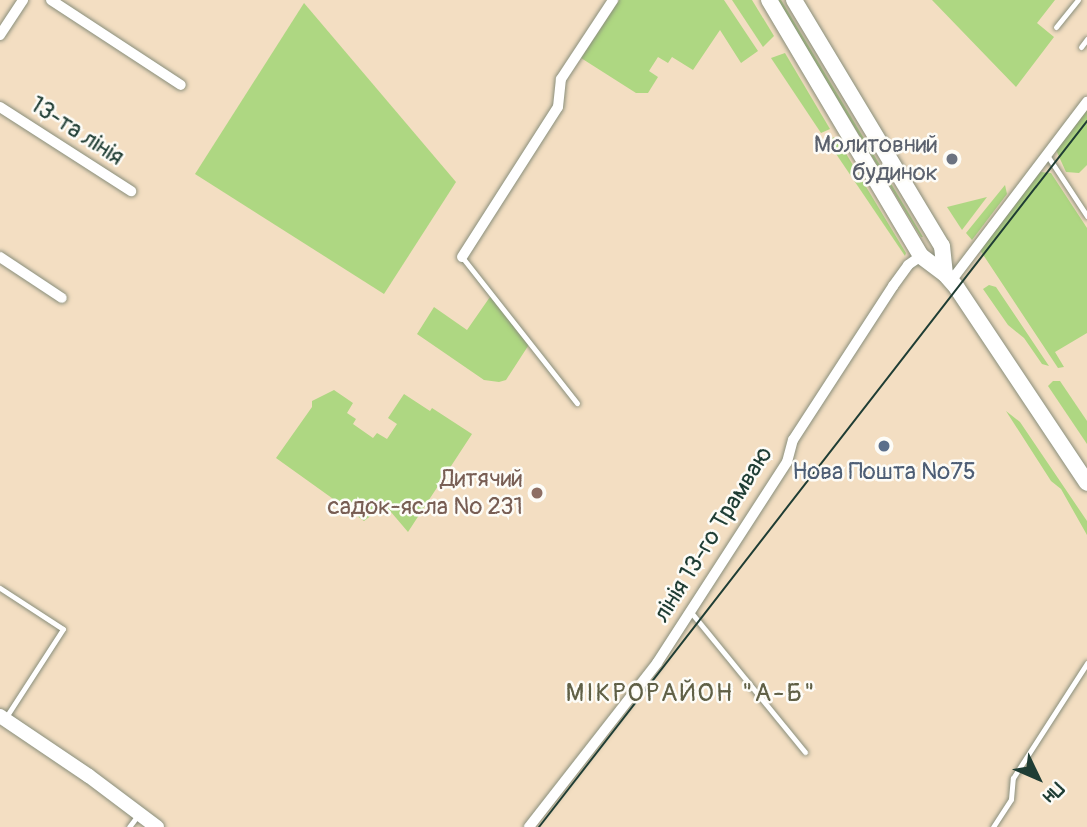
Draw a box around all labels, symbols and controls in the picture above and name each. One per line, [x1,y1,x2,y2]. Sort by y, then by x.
street label: 13-та лінія [25,90,129,172]
place label: Молитовний будинок [814,131,938,187]
marker: Молитовний будинок [944,151,960,167]
marker: Нова Пошта №75 [876,438,892,454]
street label: лінія 13-го Трамваю [647,441,779,627]
place label: Нова Пошта №75 [792,458,976,486]
place label: Дитячий садок-ясла № 231 [327,465,523,521]
marker: Дитячий садок-ясла № 231 [529,485,545,501]
district label: МІКРОРАЙОН "А-Б" [567,678,815,710]
north arrow [1003,743,1073,813]
text: Пн [1037,777,1069,808]

